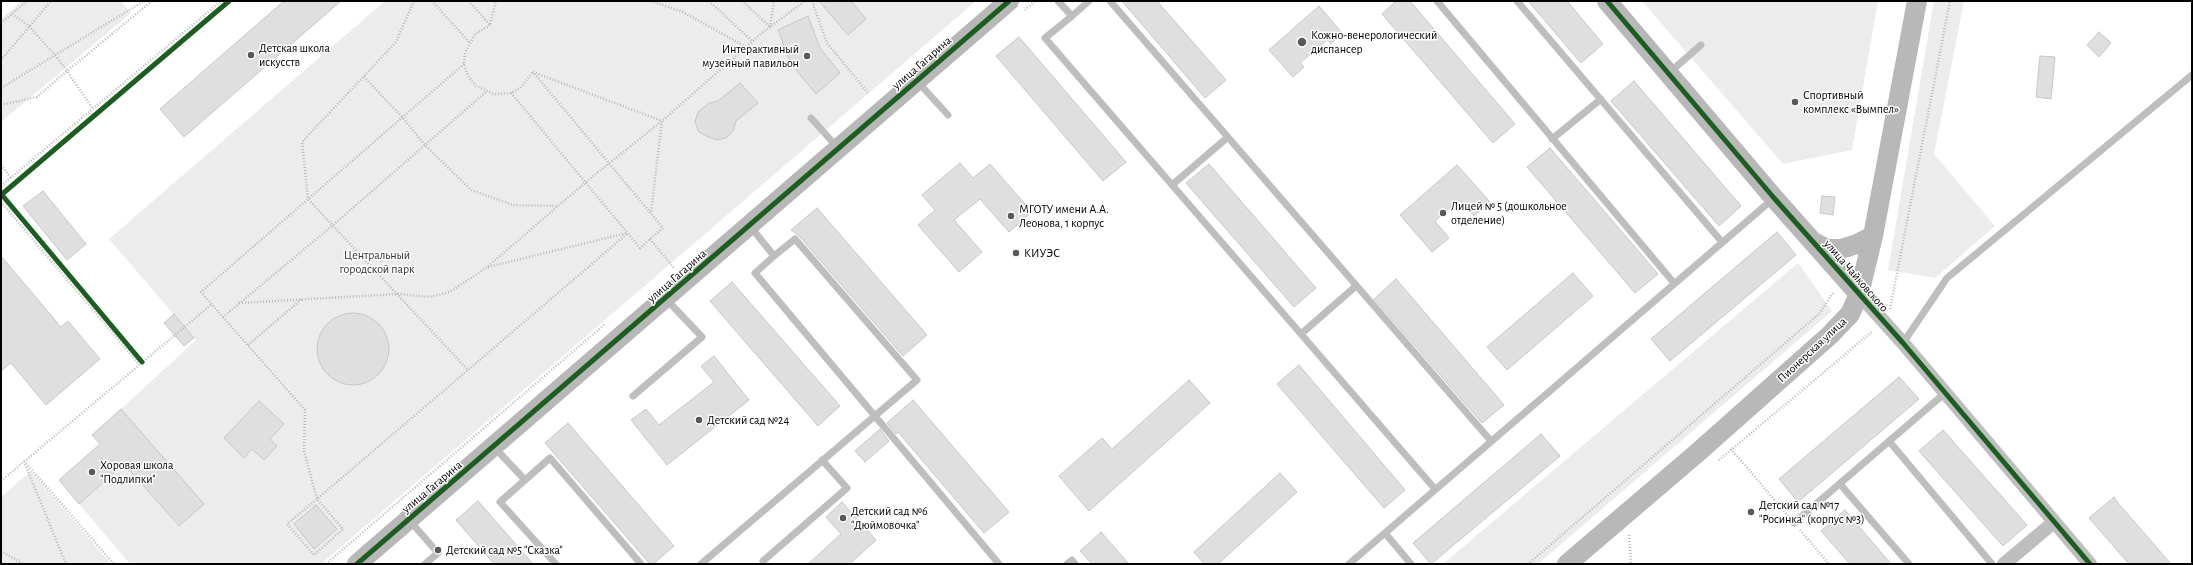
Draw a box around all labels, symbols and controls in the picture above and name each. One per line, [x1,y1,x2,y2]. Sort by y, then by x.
place label: Кожно-венерологический диспансер [1311,28,1437,56]
street label: улица Гагарина [889,33,955,93]
marker: Кожно-венерологический диспансер [1296,36,1308,48]
place label: Детская школа искусств [259,41,330,69]
place label: Интерактивный музейный павильон [702,42,799,70]
marker: Детская школа искусств [246,50,256,60]
marker: Интерактивный музейный павильон [802,51,812,61]
place label: Спортивный комплекс «Вымпел» [1803,88,1899,116]
marker: Спортивный комплекс «Вымпел» [1790,97,1800,107]
place label: Лицей № 5 (дошкольное отделение) [1451,199,1567,227]
place label: МГОТУ имени А.А. Леонова, 1 корпус [1019,202,1109,230]
marker: Лицей № 5 (дошкольное отделение) [1438,208,1448,218]
marker: МГОТУ имени А.А. Леонова, 1 корпус [1006,211,1016,221]
street label: улица Чайковского [1821,237,1891,315]
street label: улица Гагарина [644,246,710,306]
place label: КИУЭС [1024,246,1060,260]
park label: Центральный городской парк [340,248,414,276]
marker: КИУЭС [1011,248,1021,258]
street label: Пионерская улица [1774,314,1850,386]
place label: Детский сад №24 [707,413,789,427]
marker: Детский сад №24 [694,415,704,425]
place label: Хоровая школа "Подлипки" [100,458,173,486]
street label: улица Гагарина [399,458,465,516]
marker: Хоровая школа "Подлипки" [87,467,97,477]
place label: Детский сад №17 "Росинка" (корпус №3) [1759,498,1865,526]
place label: Детский сад №6 "Дюймовочка" [851,504,928,532]
marker: Детский сад №17 "Росинка" (корпус №3) [1746,507,1756,517]
marker: Детский сад №6 "Дюймовочка" [838,513,848,523]
place label: Детский сад №5 "Сказка" [446,543,563,557]
marker: Детский сад №5 "Сказка" [433,545,443,555]

